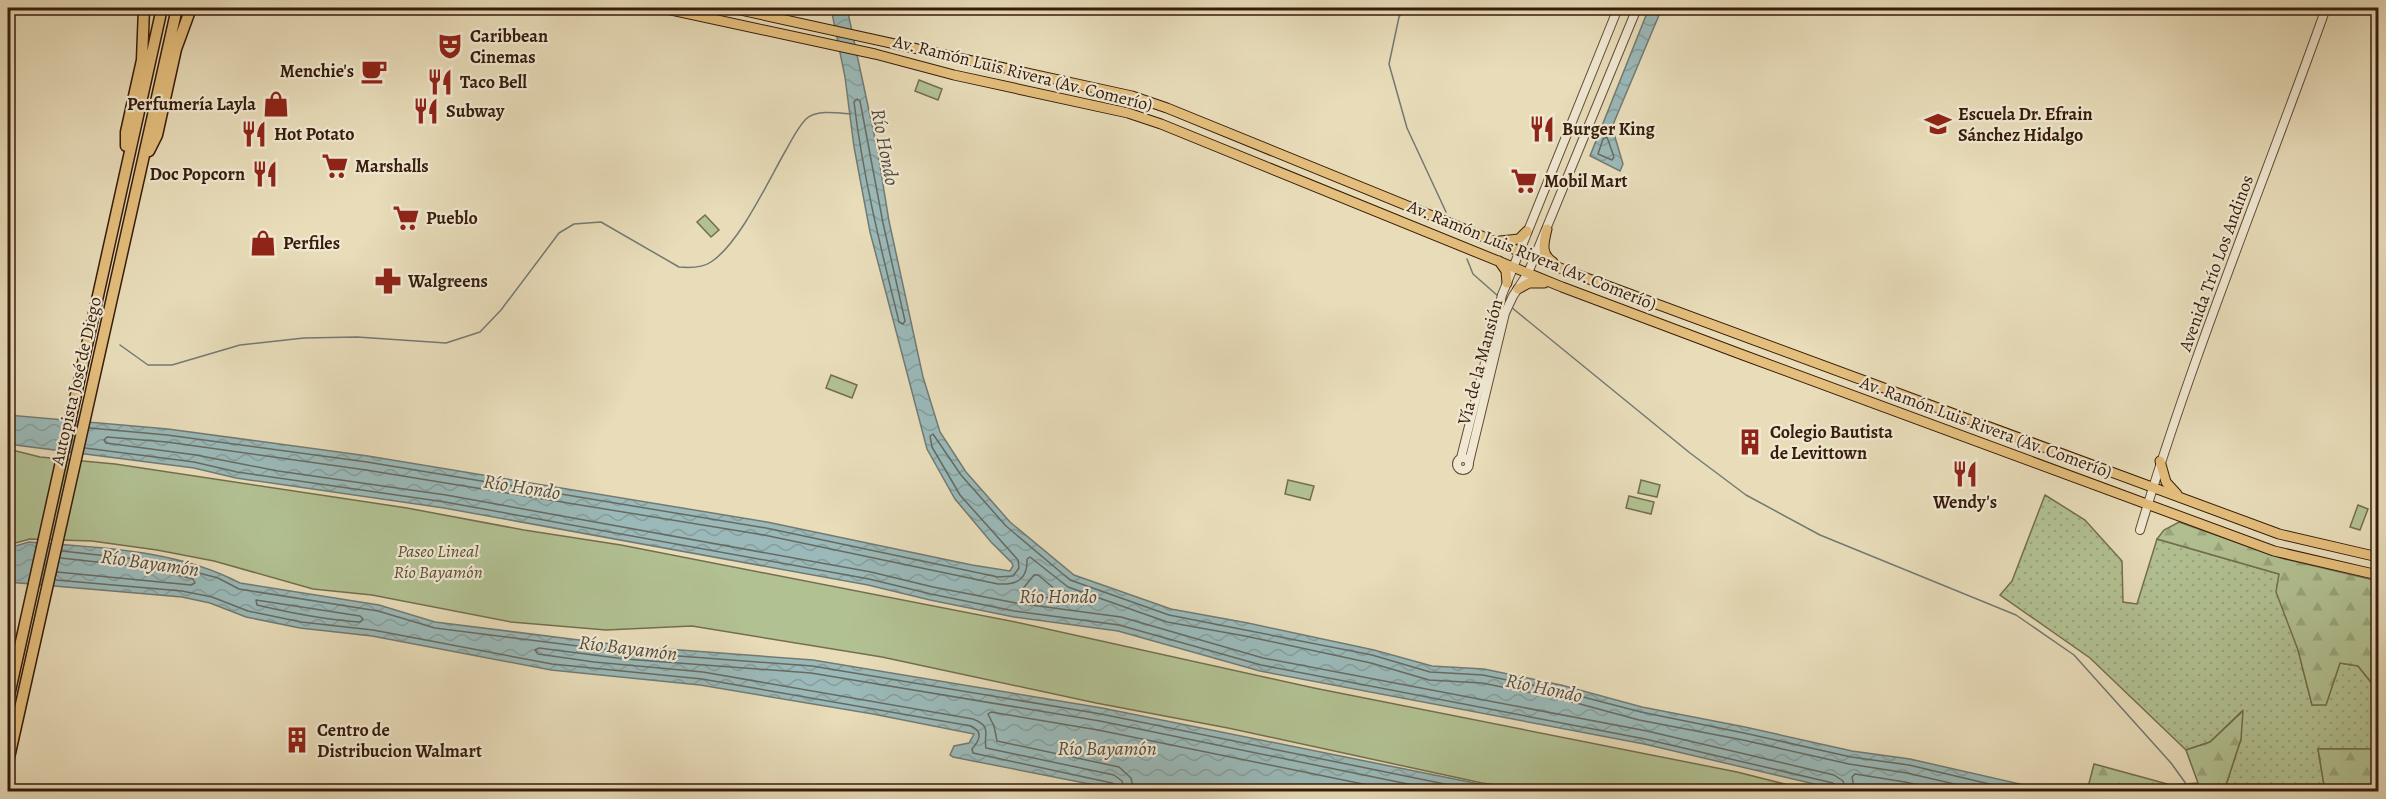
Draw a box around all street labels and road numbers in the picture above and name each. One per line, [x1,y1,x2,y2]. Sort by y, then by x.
street label: Av. Ramón Luis Rivera (Av. Comerío) [890,29,1155,117]
street label: Avenida Trío Los Andinos [2173,172,2259,355]
street label: Av. Ramón Luis Rivera (Av. Comerío) [1403,194,1660,316]
street label: Autopista José de Diego [45,294,107,469]
street label: Vía de la Mansión [1451,296,1508,429]
street label: Av. Ramón Luis Rivera (Av. Comerío) [1856,370,2115,484]

